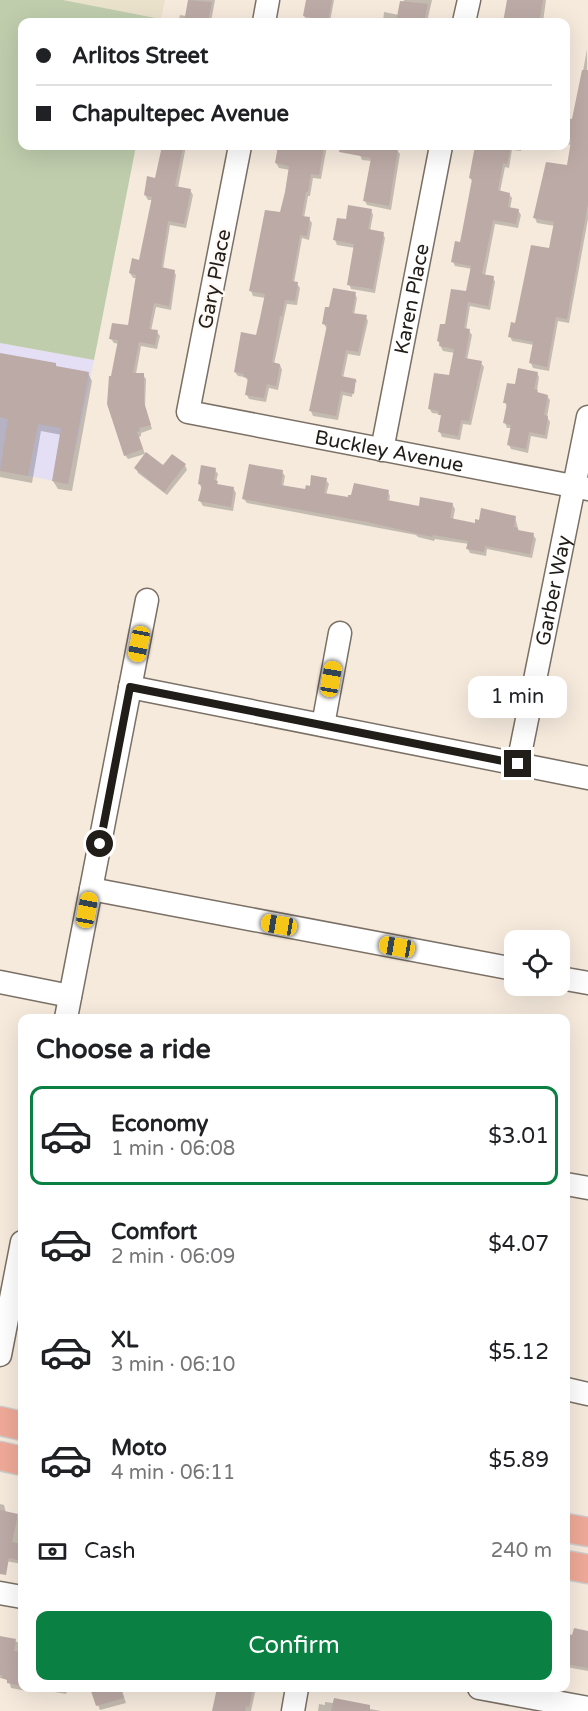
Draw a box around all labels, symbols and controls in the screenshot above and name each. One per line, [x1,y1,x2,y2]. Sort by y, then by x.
text: Arlitos Street [72,43,208,69]
text: Chapultepec Avenue [72,101,289,127]
street label: Gary Place [194,227,236,331]
street label: Karen Place [390,242,435,356]
street label: Buckley Avenue [313,426,466,478]
street label: Garber Way [531,533,577,648]
car [127,625,151,663]
car [319,660,343,698]
callout: 1 min [468,677,568,719]
text: 1 min [491,685,544,709]
route end [504,750,531,777]
route start [86,830,113,857]
car [75,891,99,929]
car [260,913,298,937]
map controls [504,930,570,996]
button: locate [504,930,570,996]
car [378,935,416,959]
text: Choose a ride [36,1033,211,1066]
icon: car [39,1109,93,1163]
text: Economy [111,1111,208,1137]
text: $3.01 [488,1123,549,1149]
text: 1 min · 06:08 [111,1137,235,1161]
icon: car [39,1217,93,1271]
text: Comfort [111,1219,197,1245]
text: $4.07 [488,1231,549,1257]
text: 2 min · 06:09 [111,1245,235,1269]
icon: car [39,1325,93,1379]
text: XL [111,1327,138,1353]
text: $5.12 [488,1339,549,1365]
text: 3 min · 06:10 [111,1353,235,1377]
icon: car [39,1433,93,1487]
text: Moto [111,1435,167,1461]
text: $5.89 [489,1447,549,1473]
text: 4 min · 06:11 [111,1461,235,1485]
icon: cash [36,1535,69,1568]
text: Cash [84,1538,136,1564]
text: 240 m [491,1539,552,1563]
button: Confirm [36,1611,552,1680]

